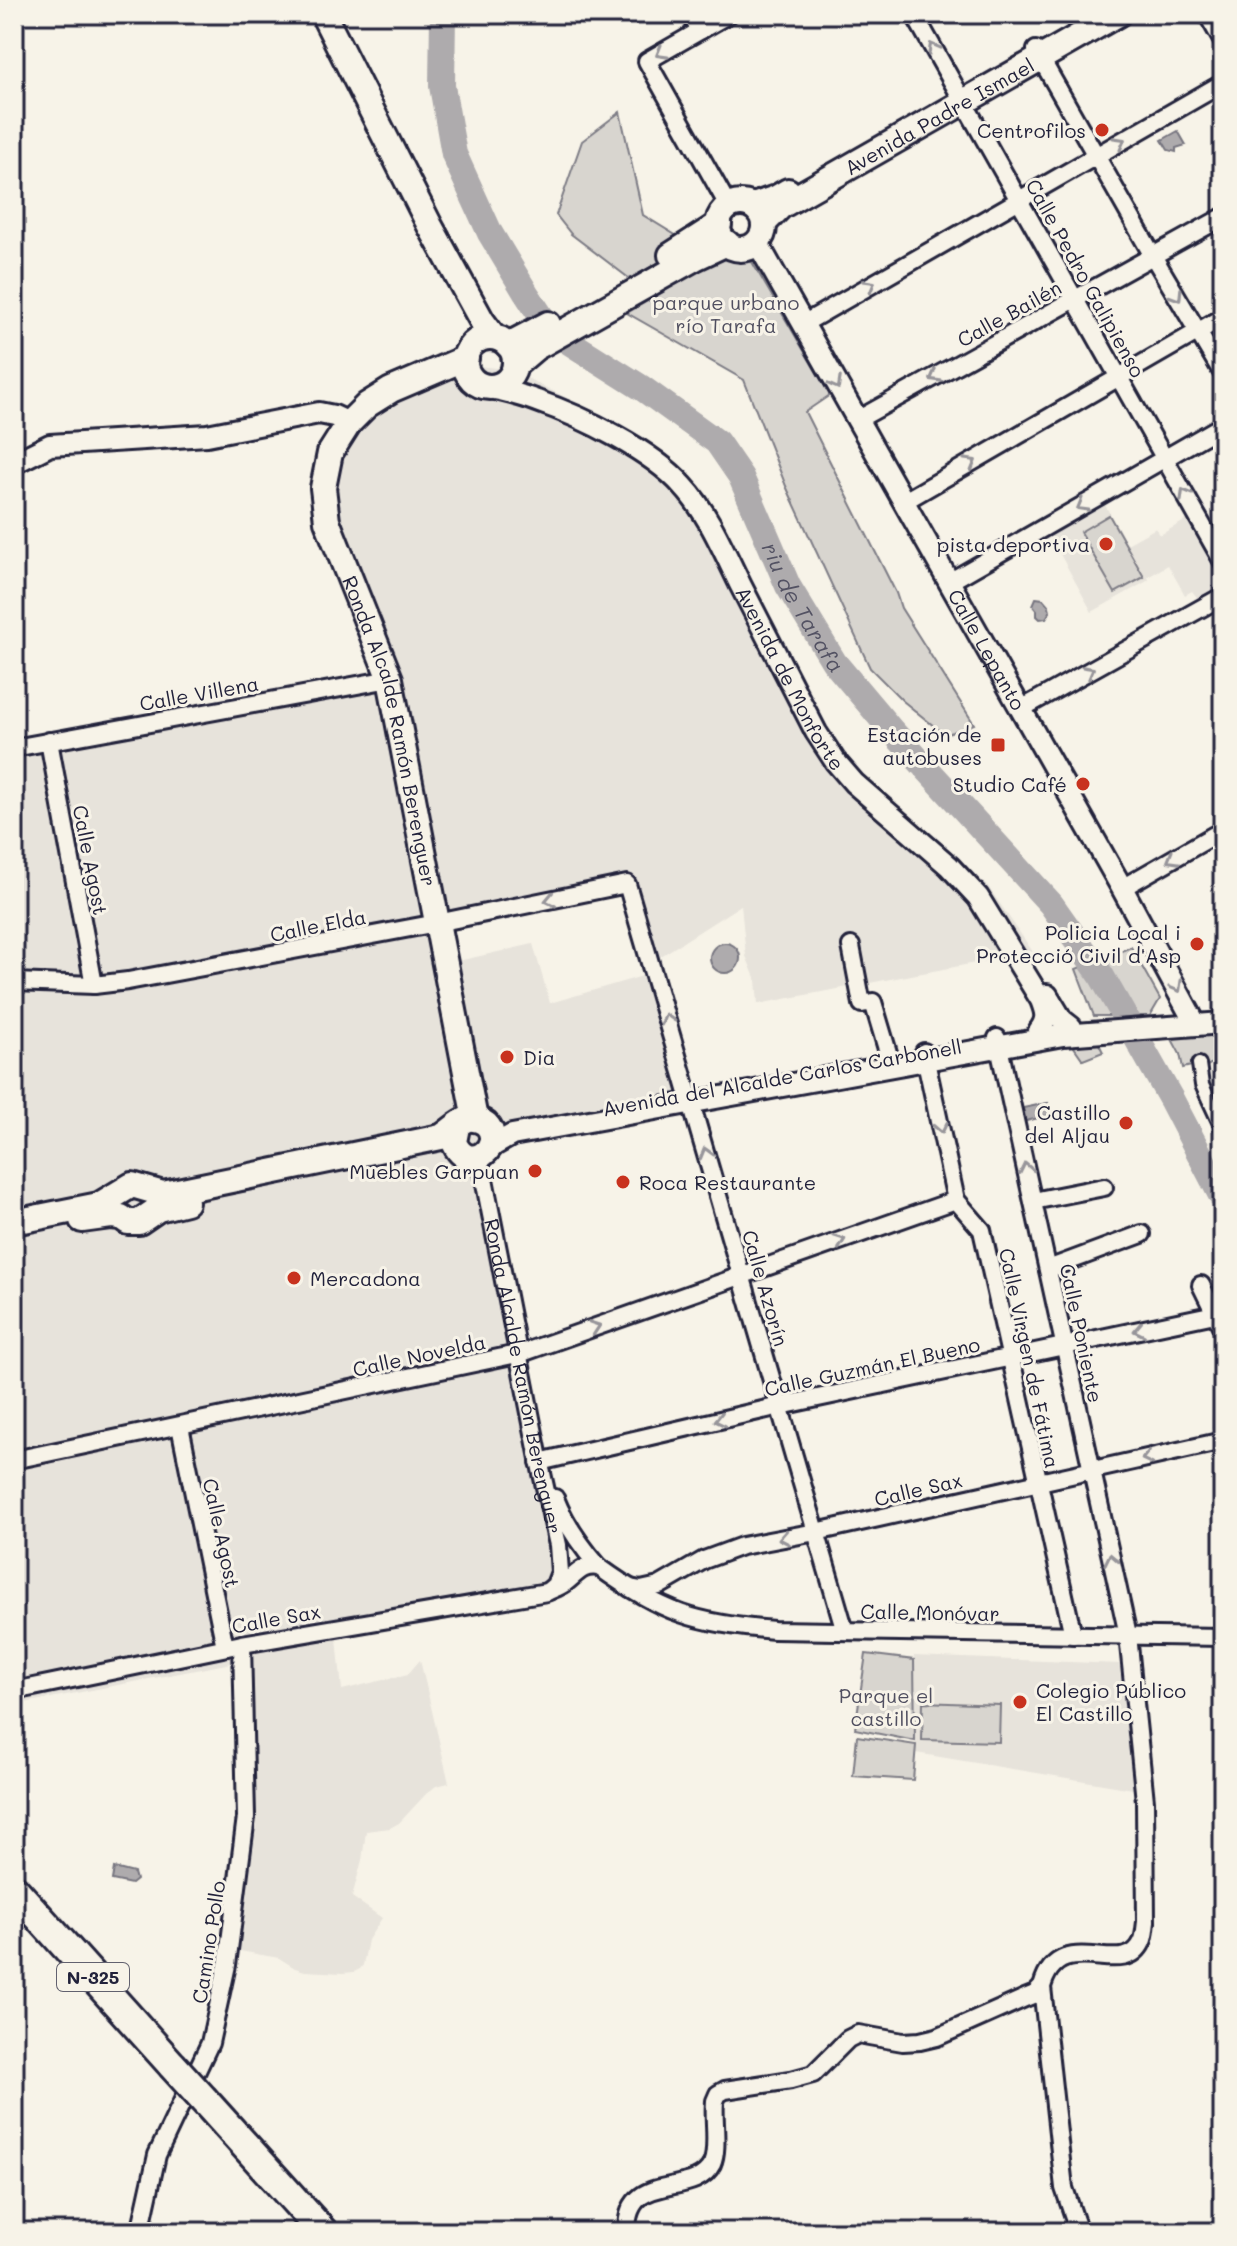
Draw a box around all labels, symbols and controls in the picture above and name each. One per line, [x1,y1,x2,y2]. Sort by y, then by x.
one-way arrow [927,42,943,57]
one-way arrow [655,43,670,59]
street label: Avenida Padre Ismael [840,52,1039,180]
place label: Centrofilos [977,117,1086,143]
marker: Centrofilos [1093,121,1111,139]
one-way arrow [1111,136,1126,152]
street label: Calle Pedro Galipienso [1021,174,1152,382]
street label: Calle Bailén [952,274,1066,352]
one-way arrow [862,279,876,295]
one-way arrow [1167,287,1183,302]
park label: parque urbano río Tarafa [653,289,799,338]
one-way arrow [928,368,943,383]
one-way arrow [827,375,842,390]
one-way arrow [962,457,977,473]
one-way arrow [1179,488,1194,502]
one-way arrow [1077,496,1091,512]
place label: pista deportiva [937,531,1090,557]
marker: pista deportiva [1097,535,1115,553]
water label: riu de Tarafa [756,538,851,678]
street label: Ronda Alcalde Ramón Berenguer [337,572,443,888]
street label: Avenida de Monforte [730,582,850,776]
street label: Calle Lepanto [943,584,1032,715]
one-way arrow [1081,666,1095,681]
street label: Calle Villena [137,670,261,716]
place label: Estación de autobuses [867,721,982,770]
marker: Estación de autobuses [989,736,1007,754]
place label: Studio Café [953,771,1067,797]
marker: Studio Café [1074,775,1092,793]
street label: Calle Agost [68,803,114,917]
one-way arrow [1166,849,1181,865]
one-way arrow [544,891,557,908]
street label: Calle Elda [268,903,368,947]
place label: Policia Local i Protecció Civil d'Asp [976,919,1181,968]
marker: Policia Local i Protecció Civil d'Asp [1188,935,1206,953]
one-way arrow [1168,979,1183,994]
one-way arrow [660,1013,676,1026]
street label: Avenida del Alcalde Carlos Carbonell [600,1033,964,1121]
place label: Dia [523,1044,555,1070]
marker: Dia [498,1048,516,1066]
place label: Castillo del Aljau [1025,1099,1110,1148]
marker: Castillo del Aljau [1117,1114,1135,1132]
one-way arrow [932,1121,949,1134]
one-way arrow [699,1146,715,1160]
place label: Muebles Garpuan [349,1158,519,1184]
marker: Muebles Garpuan [526,1162,544,1180]
one-way arrow [1018,1162,1035,1176]
place label: Roca Restaurante [639,1169,816,1195]
marker: Roca Restaurante [614,1173,632,1191]
street label: Ronda Alcalde Ramón Berenguer [479,1216,568,1536]
street label: Calle Azorín [737,1227,795,1349]
one-way arrow [833,1234,847,1250]
street label: Calle Virgen de Fátima [994,1246,1066,1470]
street label: Calle Poniente [1055,1261,1109,1405]
place label: Mercadona [310,1265,421,1291]
marker: Mercadona [285,1269,303,1287]
one-way arrow [587,1321,601,1337]
one-way arrow [1132,1321,1146,1338]
street label: Calle Novelda [350,1328,488,1382]
street label: Calle Guzmán El Bueno [762,1330,982,1402]
one-way arrow [714,1411,728,1428]
one-way arrow [1141,1449,1154,1466]
street label: Calle Sax [871,1466,965,1512]
street label: Calle Agost [198,1476,246,1590]
one-way arrow [777,1529,790,1546]
one-way arrow [1103,1553,1120,1566]
street label: Calle Sax [230,1597,322,1639]
street label: Calle Monóvar [860,1598,1000,1626]
place label: Colegio Público El Castillo [1036,1677,1186,1726]
park label: Parque el castillo [839,1682,933,1731]
marker: Colegio Público El Castillo [1011,1693,1029,1711]
street label: Camino Pollo [185,1879,231,2005]
road number: N-325 [57,1963,129,1991]

